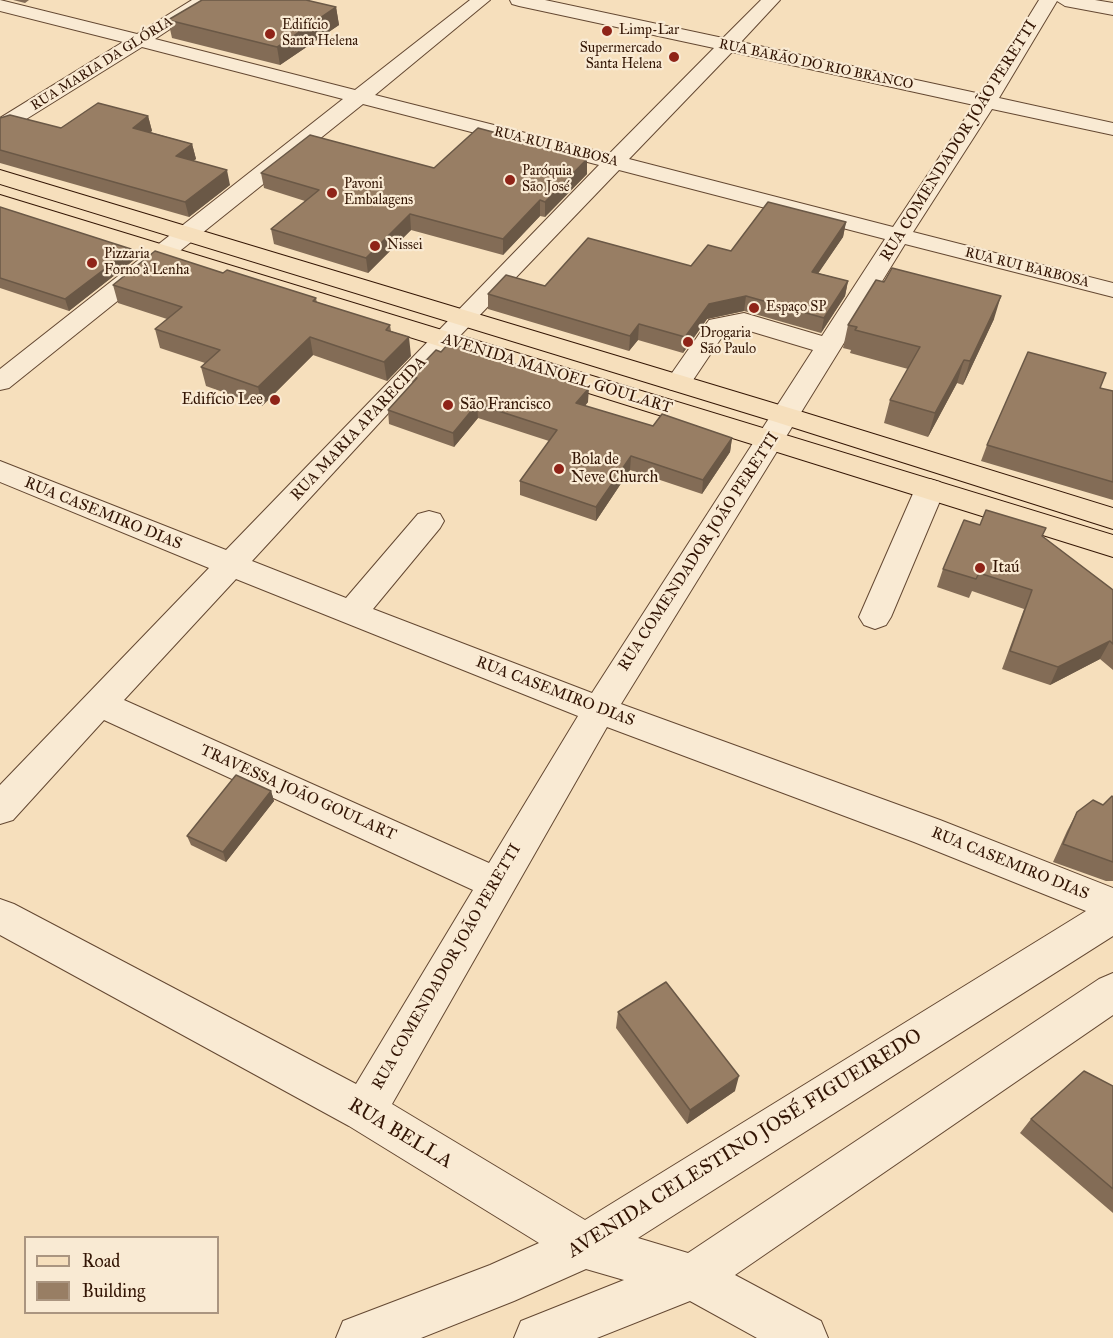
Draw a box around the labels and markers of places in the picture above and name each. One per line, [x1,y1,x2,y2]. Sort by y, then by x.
place label: Edifício Santa Helena [282,18,358,50]
place label: Limp-Lar [619,23,679,39]
marker: Limp-Lar [600,24,614,38]
marker: Edifício Santa Helena [263,27,277,41]
place label: Supermercado Santa Helena [580,41,662,74]
marker: Supermercado Santa Helena [667,50,681,64]
place label: Paróquia São José [522,164,572,196]
marker: Paróquia São José [503,173,517,187]
place label: Pavoni Embalagens [344,177,413,210]
marker: Pavoni Embalagens [325,186,339,200]
place label: Nissei [387,238,423,254]
marker: Nissei [368,239,382,253]
place label: Pizzaria Forno à Lenha [104,247,189,280]
marker: Pizzaria Forno à Lenha [85,256,99,270]
place label: Espaço SP [766,300,826,316]
marker: Espaço SP [747,301,761,315]
place label: Drogaria São Paulo [700,326,756,358]
marker: Drogaria São Paulo [681,335,695,349]
place label: Edifício Lee [182,390,263,410]
marker: Edifício Lee [268,393,282,407]
place label: São Francisco [460,395,551,415]
marker: São Francisco [441,398,455,412]
place label: Bola de Neve Church [571,450,658,488]
marker: Bola de Neve Church [552,462,566,476]
place label: Itaú [992,558,1019,578]
marker: Itaú [973,561,987,575]

